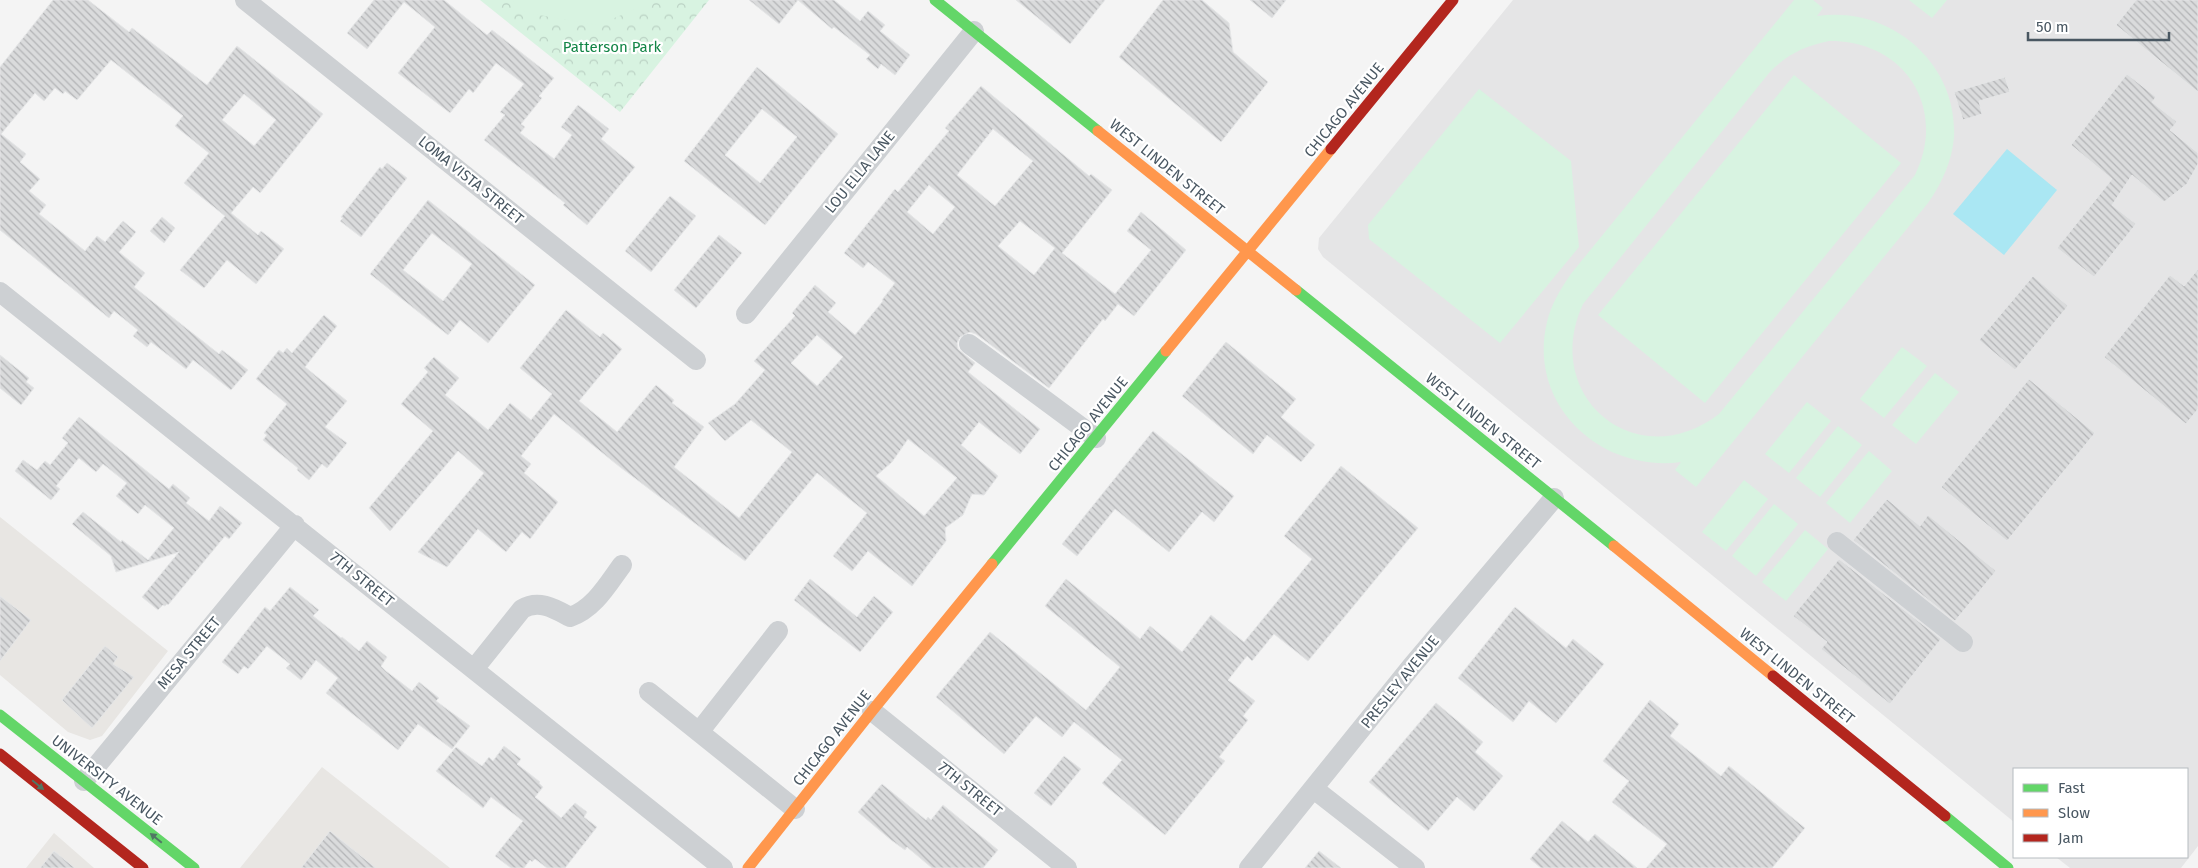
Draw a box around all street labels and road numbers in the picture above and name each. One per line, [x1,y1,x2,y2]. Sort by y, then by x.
street label: CHICAGO AVENUE [1300,59,1388,161]
street label: WEST LINDEN STREET [1106,115,1228,219]
street label: LOU ELLA LANE [821,127,899,217]
street label: LOMA VISTA STREET [415,132,527,228]
street label: WEST LINDEN STREET [1422,369,1544,473]
street label: CHICAGO AVENUE [1044,373,1132,475]
street label: 7TH STREET [326,548,398,610]
street label: MESA STREET [154,613,225,693]
street label: WEST LINDEN STREET [1736,624,1858,728]
street label: PRESLEY AVENUE [1357,632,1443,732]
street label: CHICAGO AVENUE [789,686,875,790]
street label: UNIVERSITY AVENUE [48,731,166,829]
street label: 7TH STREET [934,758,1006,820]

